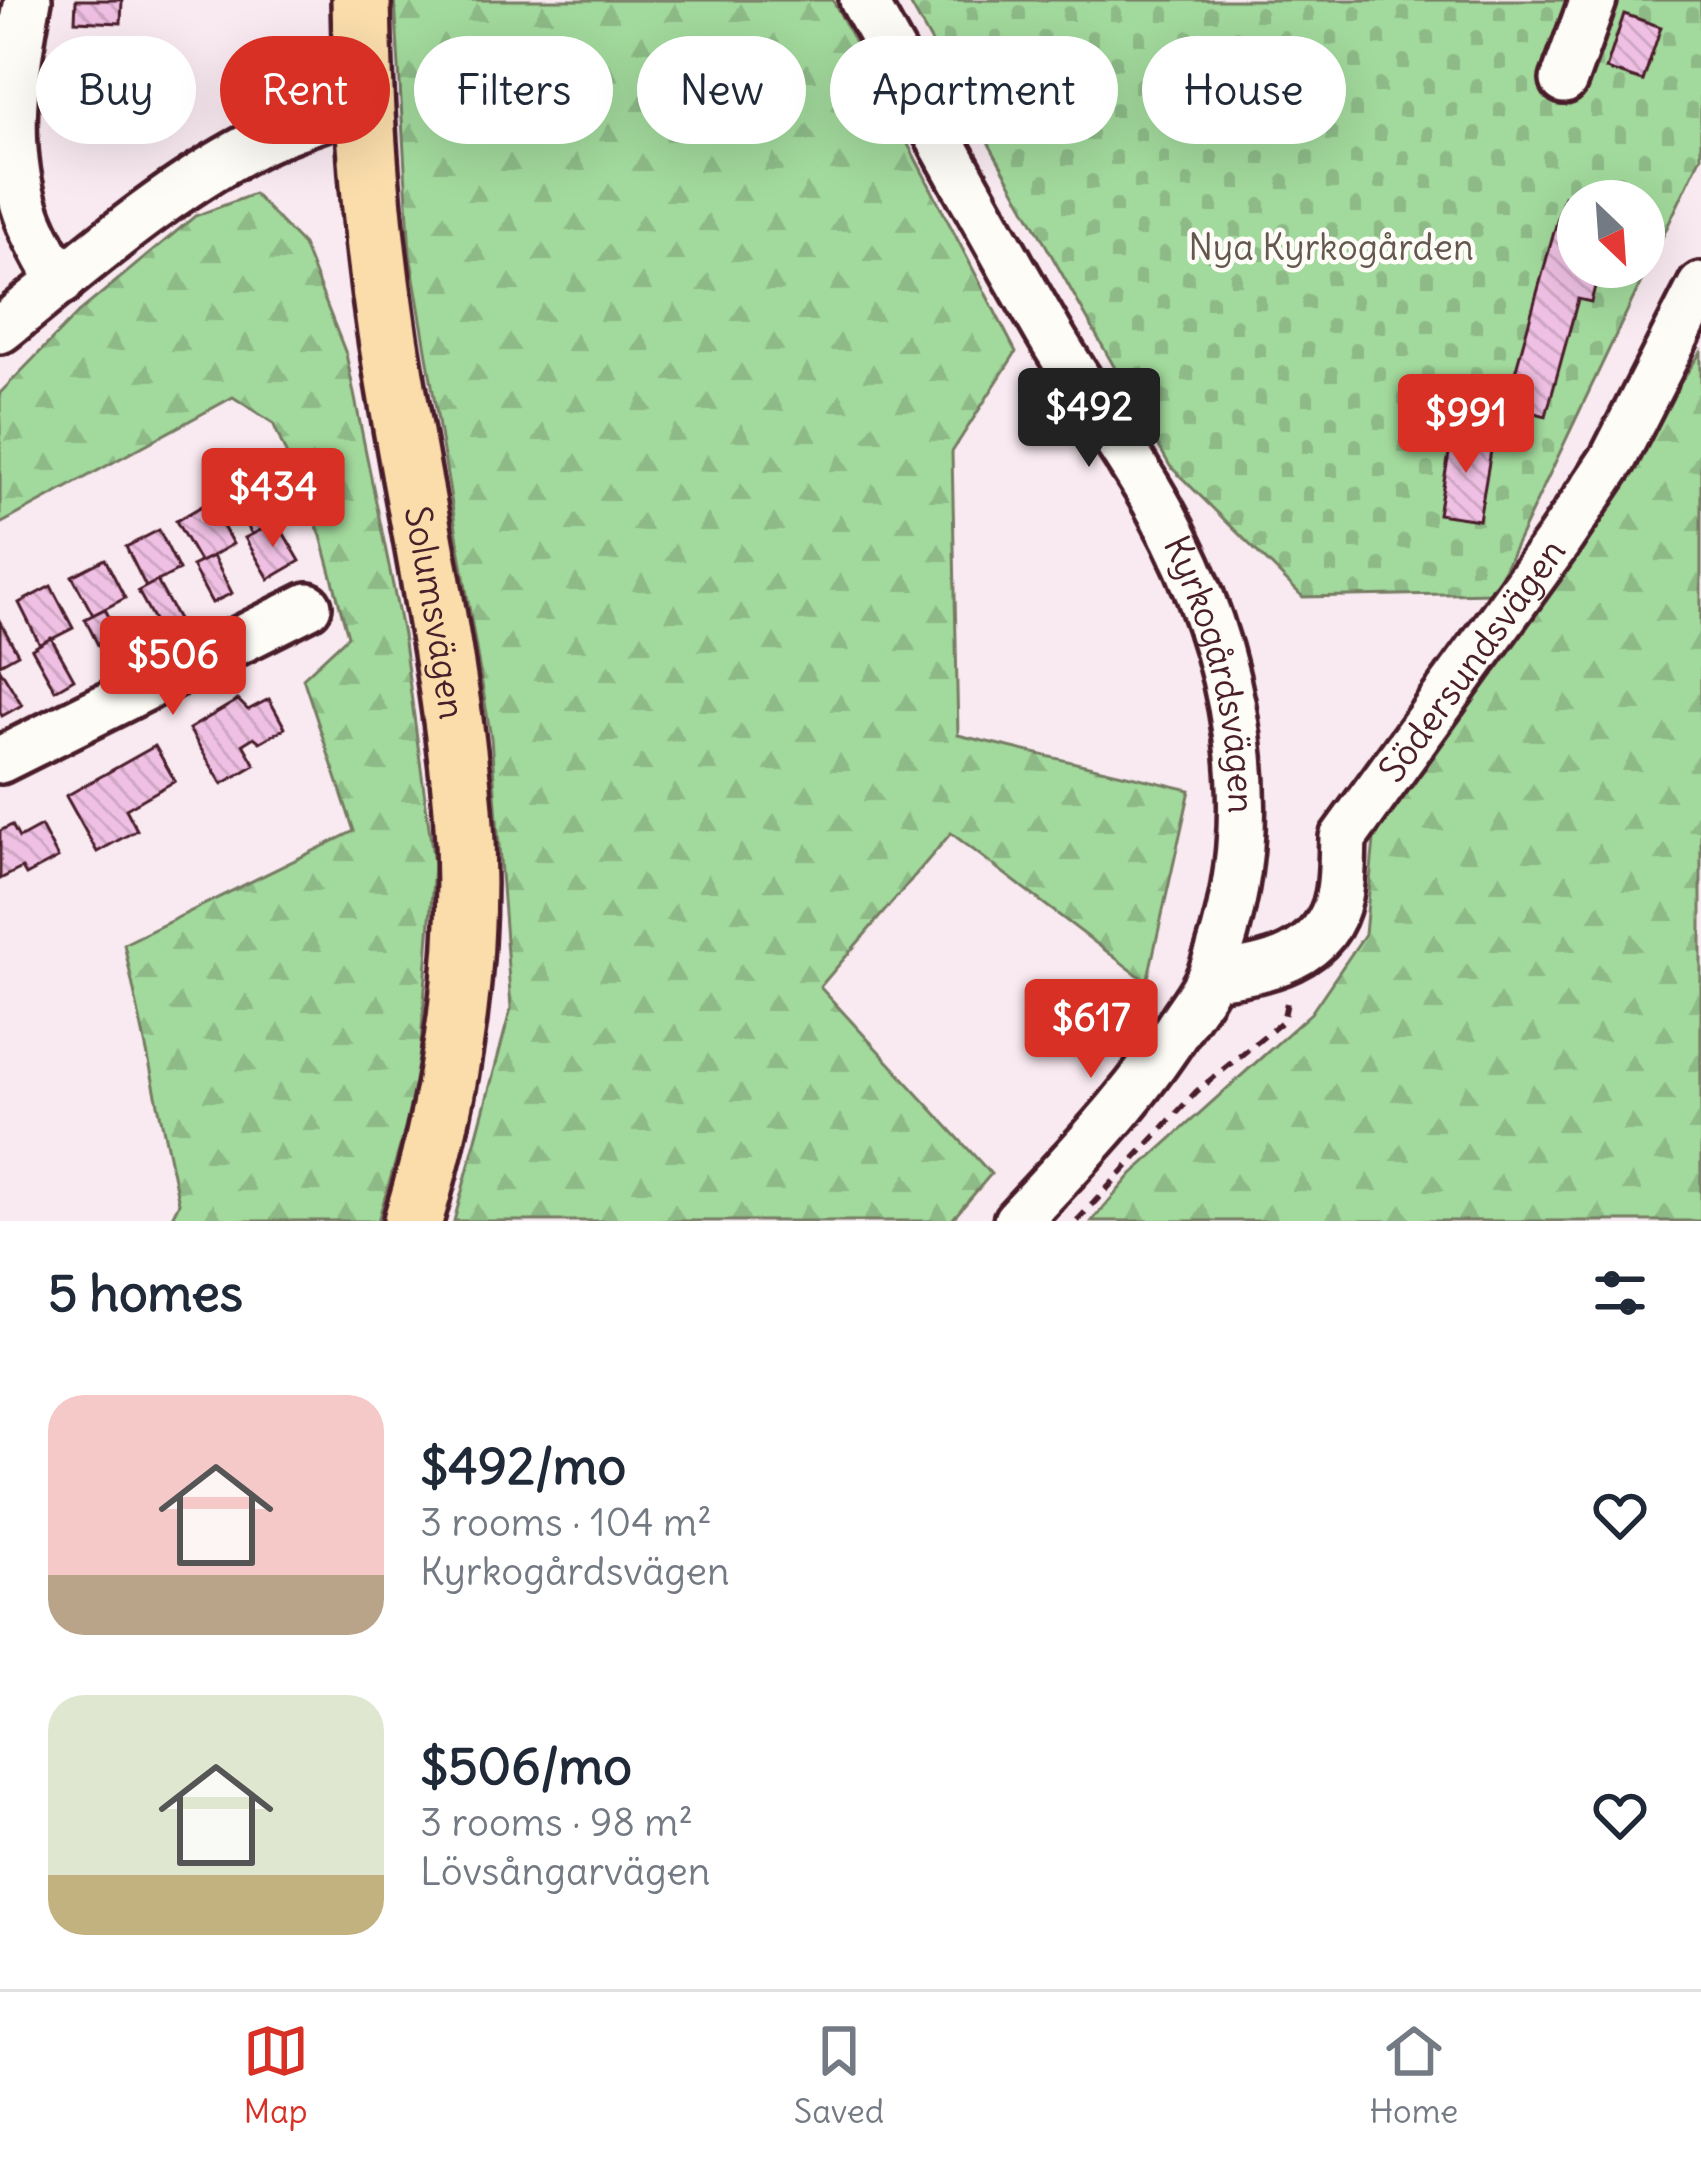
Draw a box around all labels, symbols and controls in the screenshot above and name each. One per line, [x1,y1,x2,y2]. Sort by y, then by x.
chip: Buy [36,36,196,144]
chip: Rent [220,36,390,144]
chip: Filters [414,36,613,144]
chip: New [637,36,806,144]
chip: Apartment [830,36,1118,144]
chip: House [1142,36,1346,144]
north arrow [1557,180,1665,288]
map controls [1557,180,1665,288]
park label: Nya Kyrkogården [1188,225,1474,270]
pin: $492 [1018,368,1160,470]
pin: $991 [1395,374,1537,476]
text: $492 [1045,382,1133,431]
text: $991 [1425,388,1507,437]
pin: $434 [202,448,344,550]
text: $434 [229,462,317,511]
street label: Solumsvägen [395,502,475,722]
street label: Kyrkogårdsvägen [1154,529,1264,814]
street label: Södersundsvägen [1369,530,1575,791]
pin: $506 [102,616,244,718]
text: $506 [127,630,219,679]
pin: $617 [1020,979,1162,1081]
text: $617 [1052,993,1130,1042]
icon: filters [1587,1260,1653,1326]
text: 5 homes [48,1261,243,1325]
text: $492/mo [420,1434,626,1498]
icon: home [144,1443,288,1587]
icon: heart [1587,1482,1653,1548]
text: 3 rooms · 104 m² [420,1498,712,1547]
text: Kyrkogårdsvägen [420,1547,730,1596]
text: $506/mo [420,1734,632,1798]
icon: home [144,1743,288,1887]
icon: heart [1587,1782,1653,1848]
text: 3 rooms · 98 m² [420,1798,693,1847]
text: Lövsångarvägen [420,1847,710,1896]
tab: Map [243,2018,309,2132]
tab: Saved [794,2018,884,2132]
tab: Home [1369,2018,1458,2132]

